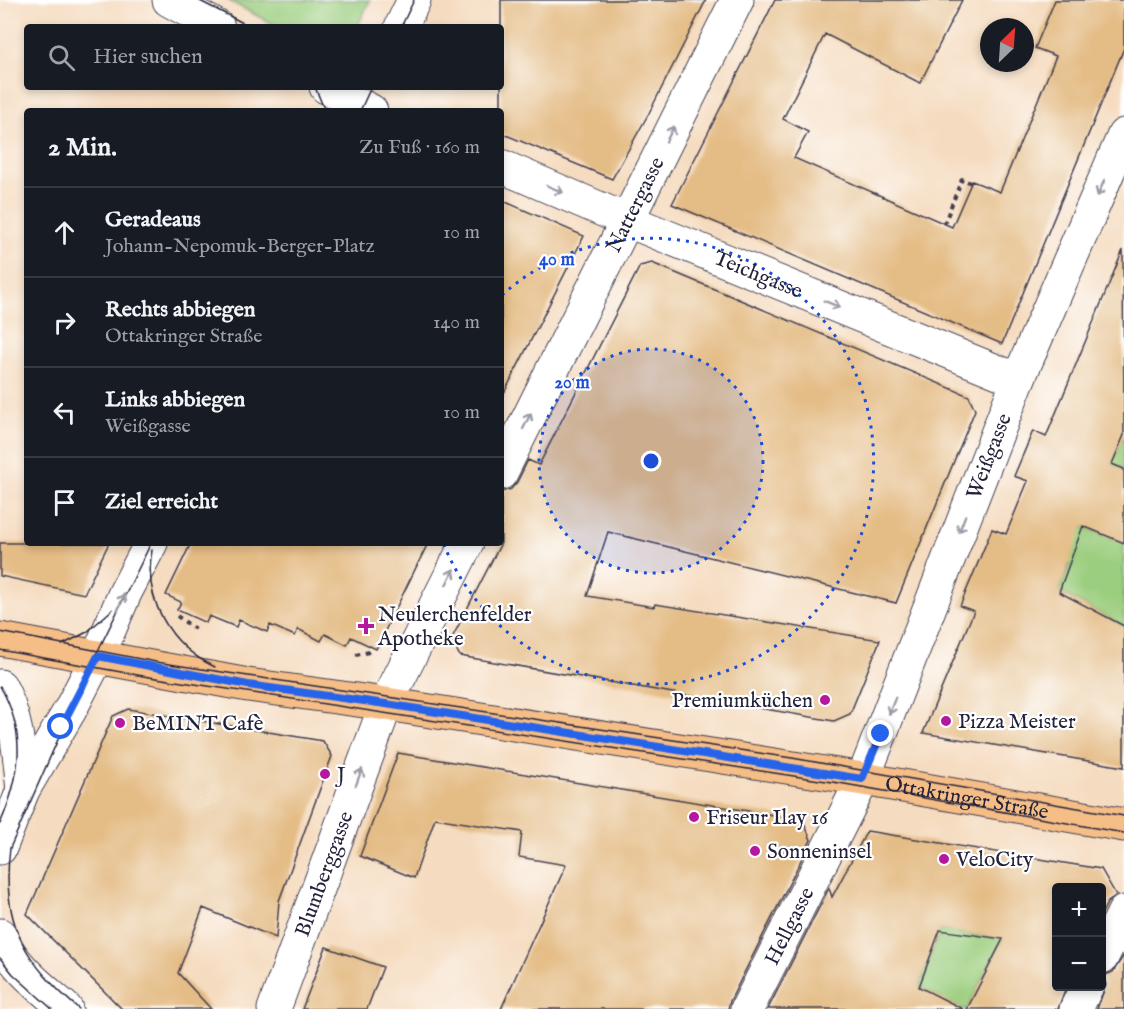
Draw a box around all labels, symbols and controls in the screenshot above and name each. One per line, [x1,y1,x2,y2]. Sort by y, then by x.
north arrow [980,18,1034,72]
search box [24,24,504,90]
icon: search [45,41,78,74]
text: Hier suchen [93,43,203,71]
one-way arrow [665,125,676,143]
text: 2 Min. [48,131,117,164]
text: Zu Fuß · 160 m [359,135,480,160]
street label: Nattergasse [601,153,672,258]
one-way arrow [1095,179,1106,197]
one-way arrow [545,184,563,196]
text: Geradeaus [105,206,201,234]
icon: ahead [48,216,81,249]
text: 10 m [443,220,480,245]
text: Johann-Nepomuk-Berger-Platz [105,234,375,259]
street label: Teichgasse [709,245,807,306]
text: 40 m [539,249,575,272]
text: Rechts abbiegen [105,296,255,324]
one-way arrow [822,299,841,310]
icon: right [48,306,81,339]
text: 140 m [433,310,480,335]
text: Ottakringer Straße [105,324,262,349]
text: 20 m [554,372,590,395]
text: Links abbiegen [105,386,245,414]
icon: left [48,396,81,429]
text: 10 m [443,400,480,425]
street label: Weißgasse [961,409,1019,503]
one-way arrow [521,413,533,430]
text: Weißgasse [105,414,191,439]
centre of rings [641,451,661,471]
icon: arrive [48,486,81,519]
text: Ziel erreicht [105,488,218,516]
one-way arrow [956,514,967,532]
one-way arrow [444,568,456,586]
one-way arrow [116,594,127,612]
place label: Neulerchenfelder Apotheke [377,602,532,653]
marker: Neulerchenfelder Apotheke [359,619,373,633]
place label: Premiumküchen [672,688,813,715]
marker: Premiumküchen [818,693,832,707]
one-way arrow [886,696,897,714]
place label: Pizza Meister [958,709,1076,736]
place label: BeMINT Cafè [132,711,264,738]
route start [47,713,73,739]
marker: Pizza Meister [939,714,953,728]
marker: BeMINT Cafè [113,716,127,730]
route end [867,720,893,746]
place label: J [335,762,346,789]
marker: J [318,767,332,781]
one-way arrow [354,768,365,787]
street label: Ottakringer Straße [883,771,1051,827]
place label: Friseur Ilay 16 [706,805,829,832]
street label: Blumberggasse [290,808,361,941]
marker: Friseur Ilay 16 [687,810,701,824]
place label: Sonneninsel [767,839,872,866]
marker: Sonneninsel [748,844,762,858]
place label: VeloCity [955,847,1034,874]
marker: VeloCity [937,852,951,866]
street label: Hellgasse [759,883,821,970]
map controls [1052,883,1106,991]
button: + [1052,883,1106,937]
button: − [1052,937,1106,991]

